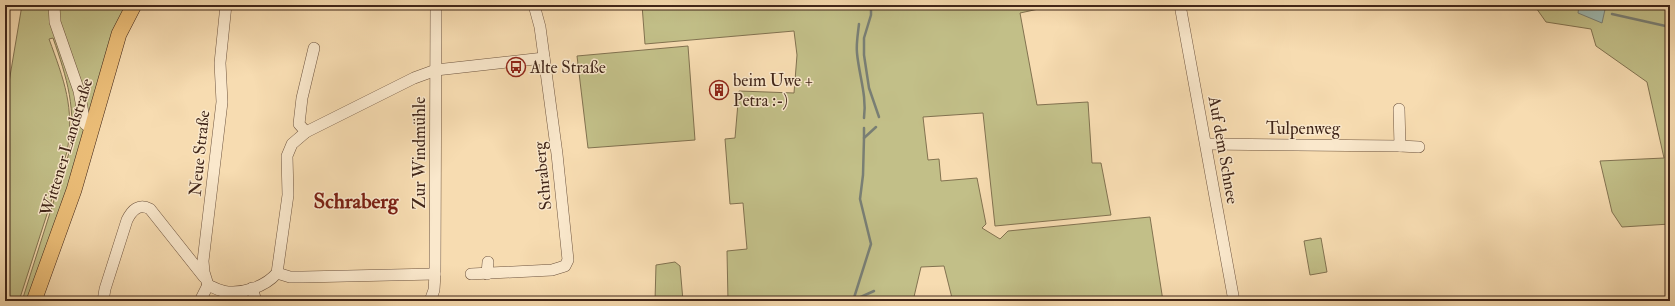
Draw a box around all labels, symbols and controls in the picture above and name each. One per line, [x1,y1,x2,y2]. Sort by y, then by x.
bus stop icon: Alte Straße [505,56,527,78]
place label: Alte Straße [529,57,606,78]
place label: beim Uwe + Petra :-) [733,70,813,111]
street label: Wittener Landstraße [35,76,97,220]
building icon: beim Uwe + Petra :-) [708,79,730,101]
street label: Auf dem Schnee [1204,94,1243,206]
street label: Zur Windmühle [409,97,430,209]
street label: Neue Straße [185,109,214,197]
street label: Tulpenweg [1266,118,1341,140]
street label: Schraberg [528,140,557,211]
district label: Schraberg [314,188,399,215]

